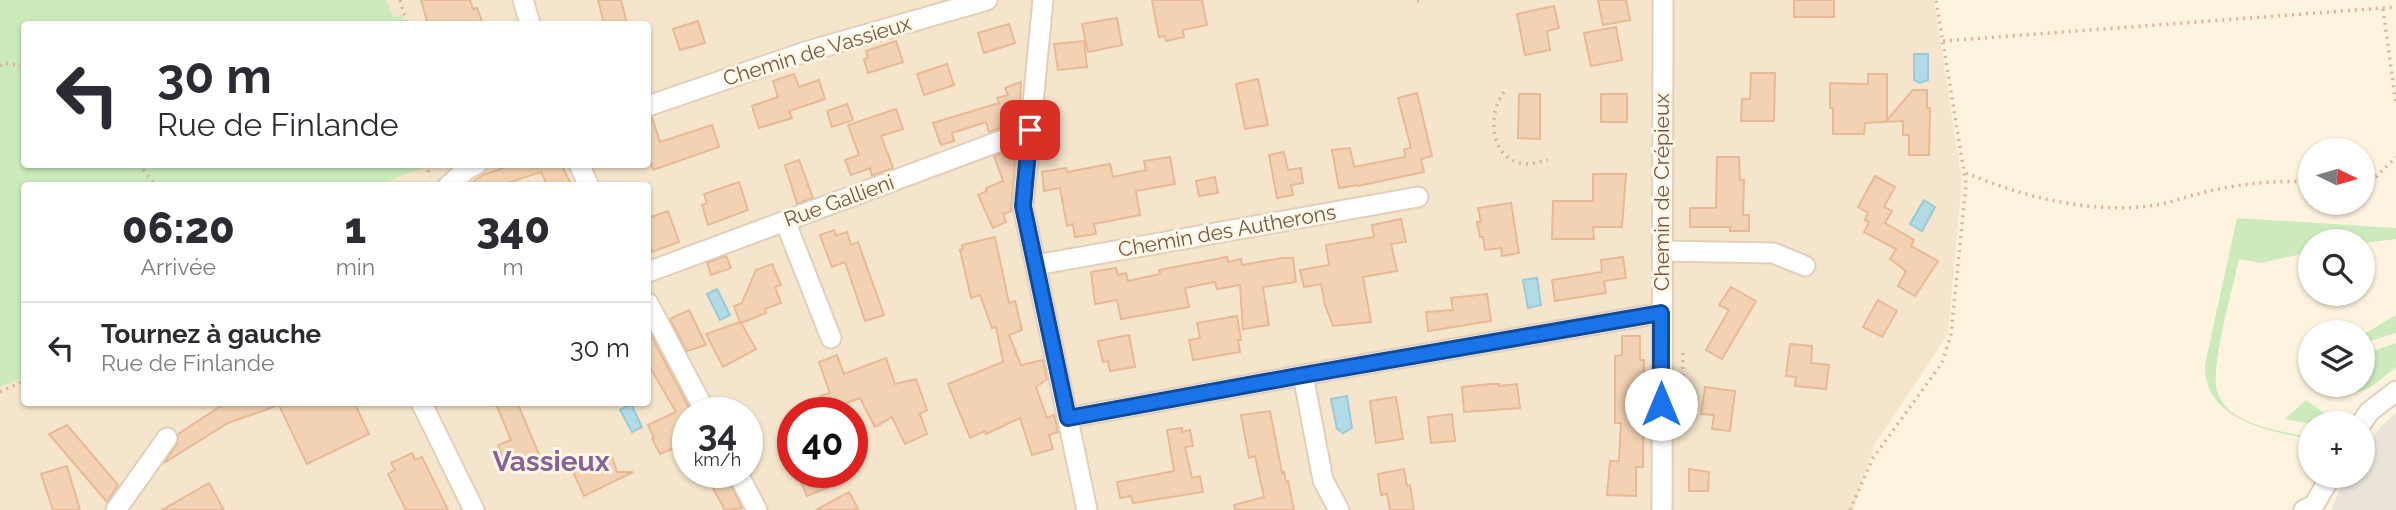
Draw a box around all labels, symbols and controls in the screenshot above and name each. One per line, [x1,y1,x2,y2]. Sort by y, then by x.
street label: Chemin de Vassieux [720,10,914,91]
text: 30 m [157,47,272,104]
icon: left [42,49,133,140]
street label: Chemin de Crépieux [1649,93,1674,291]
pin [1000,100,1060,160]
text: Rue de Finlande [157,106,398,143]
icon: arrive [1011,111,1049,149]
north arrow [2298,138,2375,215]
map controls [2298,138,2375,488]
street label: Rue Gallieni [780,169,897,232]
street label: Chemin des Autherons [1116,199,1338,262]
text: 06:20 [122,204,235,253]
text: 1 [345,204,366,253]
text: 340 [476,204,550,253]
button: search [2298,229,2375,306]
text: Arrivée [141,253,216,280]
text: min [336,253,375,280]
text: m [503,253,524,280]
text: Tournez à gauche [101,319,321,349]
button: layers [2298,320,2375,397]
icon: left [42,329,80,367]
text: 30 m [570,333,630,363]
text: Rue de Finlande [101,349,275,376]
position arrow [1624,367,1698,441]
speed limit sign: 40 [777,397,868,488]
button: + [2298,411,2375,488]
text: 34 [698,413,737,454]
district label: Vassieux [492,445,610,478]
text: km/h [694,449,741,470]

